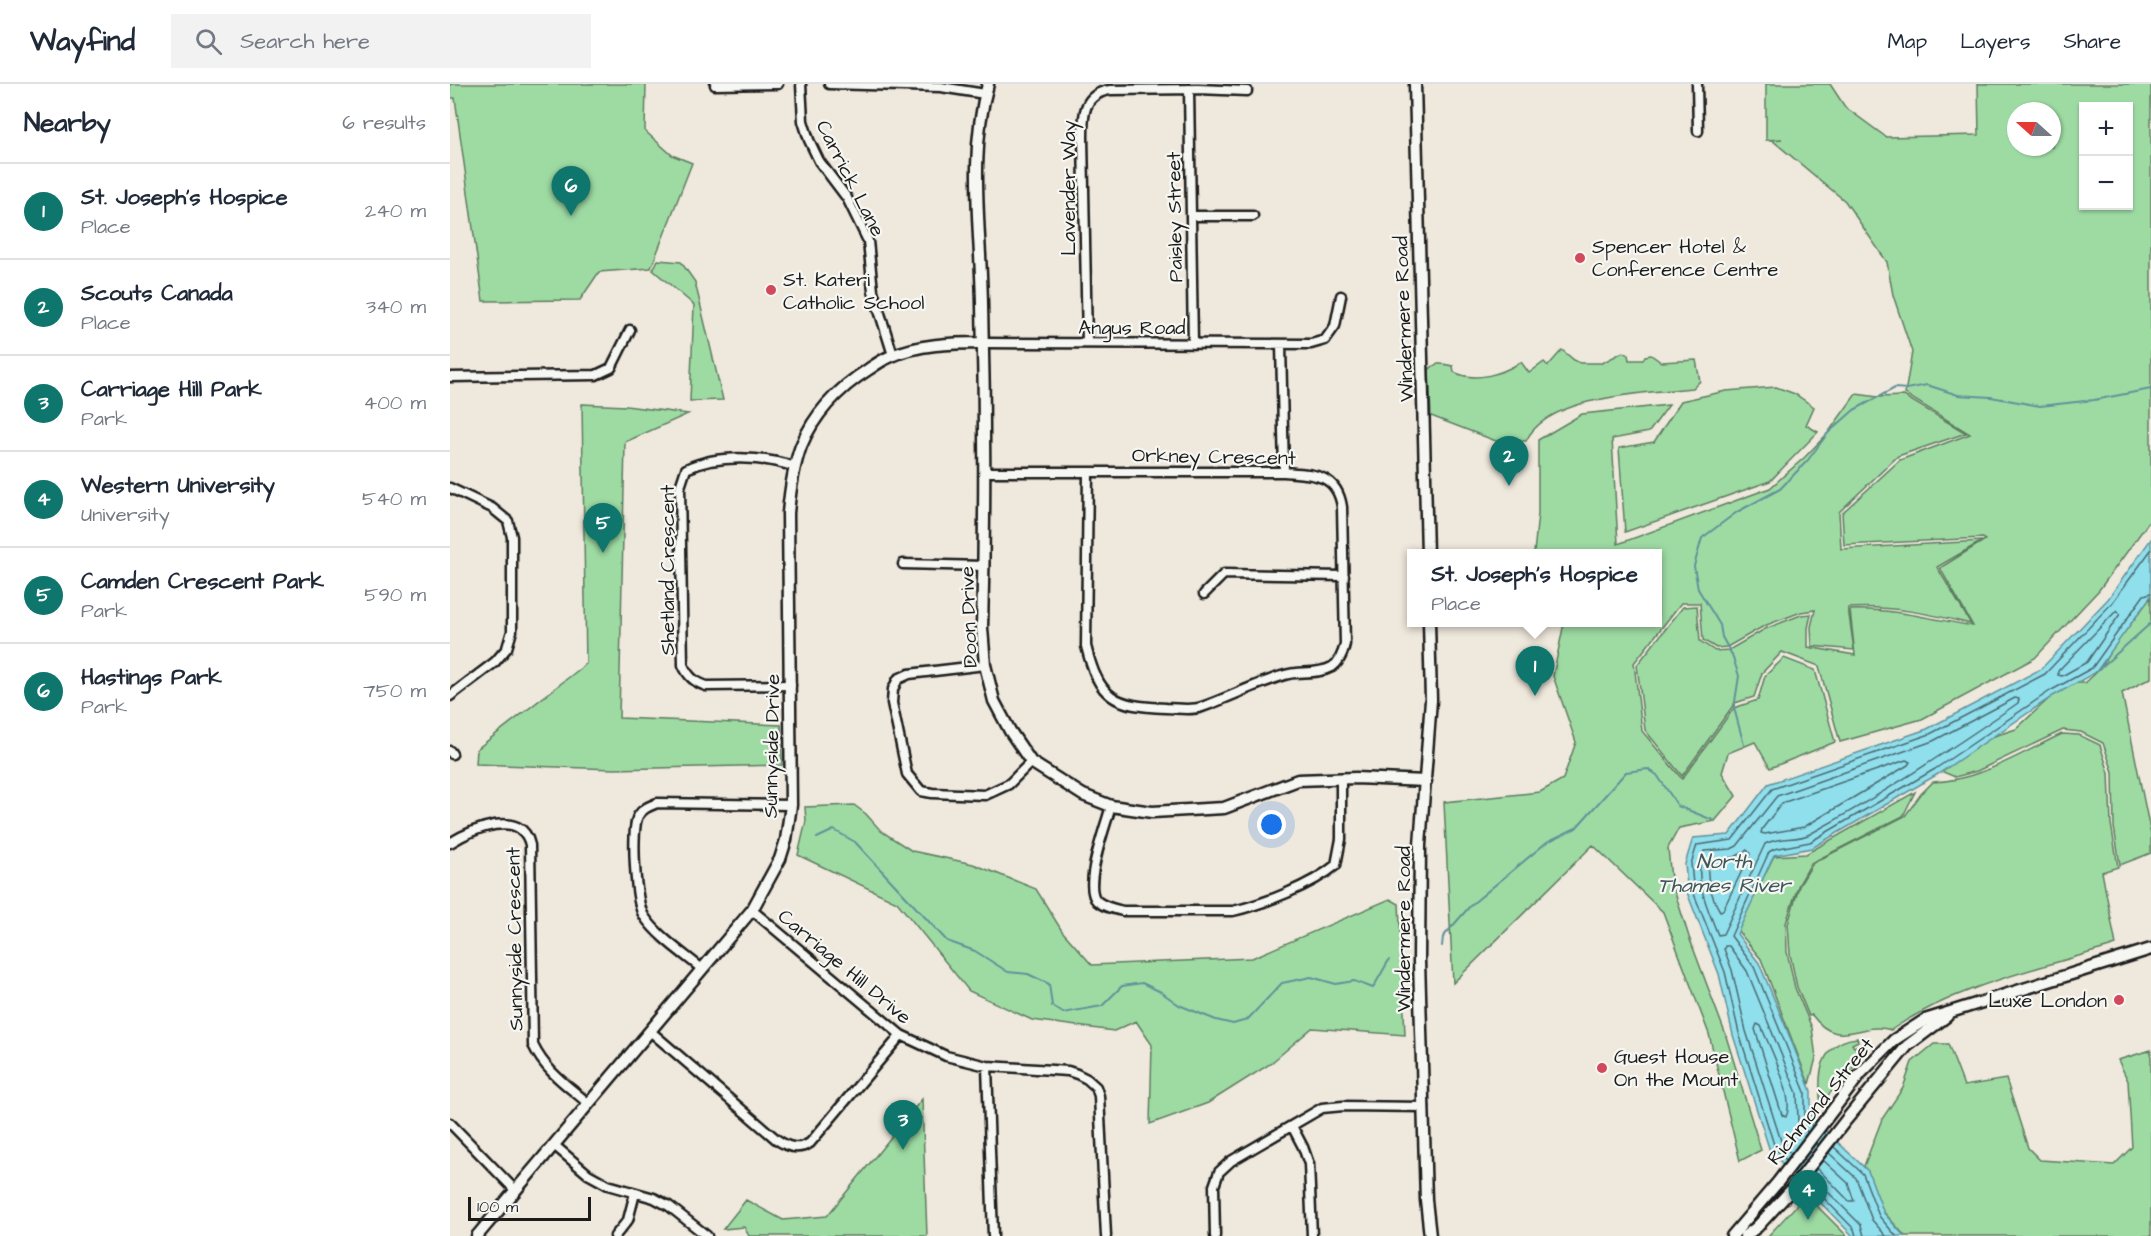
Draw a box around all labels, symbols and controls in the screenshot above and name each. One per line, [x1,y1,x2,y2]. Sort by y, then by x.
search box [171,14,591,68]
text: Wayfind [30,22,135,61]
icon: search [192,25,225,58]
text: Search here [240,26,370,57]
text: Map [1887,27,1927,56]
text: Layers [1960,27,2030,56]
text: Share [2063,27,2121,56]
north arrow [2007,102,2061,156]
map controls [2079,102,2133,210]
button: + [2079,102,2133,156]
text: Nearby [24,105,111,141]
text: 6 results [342,109,426,137]
street label: Carrick Lane [809,115,892,242]
street label: Lavender Way [1055,120,1084,256]
street label: Paisley Street [1160,151,1191,283]
button: − [2079,156,2133,210]
pin: 6 [552,166,590,216]
text: St. Joseph's Hospice [81,182,288,213]
text: 1 [42,197,45,225]
text: 240 m [365,197,426,225]
text: Place [81,213,131,241]
place label: Spencer Hotel & Conference Centre [1592,233,1779,284]
street label: Windermere Road [1387,235,1421,402]
marker: Spencer Hotel & Conference Centre [1573,251,1587,265]
place label: St. Kateri Catholic School [783,266,924,317]
text: Scouts Canada [81,278,233,309]
marker: St. Kateri Catholic School [764,283,778,297]
text: 2 [38,293,49,321]
text: 340 m [366,293,426,321]
text: Place [81,309,131,337]
street label: Angus Road [1078,314,1186,343]
text: Carriage Hill Park [81,374,262,405]
text: 3 [38,389,49,417]
text: 400 m [364,389,426,417]
text: Park [81,405,127,433]
pin: 2 [1490,436,1528,486]
street label: Orkney Crescent [1132,442,1296,473]
text: Western University [81,470,275,501]
text: 4 [37,485,50,513]
text: 540 m [362,485,426,513]
street label: Shetland Crescent [654,485,682,655]
text: University [81,501,170,529]
pin: 5 [584,504,622,553]
popup [1407,549,1662,627]
text: St. Joseph's Hospice [1431,559,1638,590]
street label: Doon Drive [953,565,985,668]
text: Camden Crescent Park [81,566,324,597]
text: 5 [36,581,51,609]
text: 590 m [364,581,426,609]
text: Place [1431,590,1481,618]
text: Park [81,597,127,625]
pin: 1 [1516,646,1554,696]
text: Hastings Park [81,662,222,693]
street label: Sunnyside Drive [757,673,788,818]
text: 6 [37,677,50,705]
text: 750 m [363,677,426,705]
text: Park [81,693,127,721]
your location [1257,810,1286,839]
street label: Windermere Road [1390,846,1418,1012]
street label: Sunnyside Crescent [499,847,532,1031]
water label: North Thames River [1658,847,1793,900]
street label: Carriage Hill Drive [771,903,917,1032]
place label: Luxe London [1988,987,2107,1015]
marker: Luxe London [2112,993,2126,1007]
street label: Richmond Street [1761,1032,1881,1171]
place label: Guest House On the Mount [1614,1043,1738,1094]
marker: Guest House On the Mount [1595,1061,1609,1075]
pin: 3 [884,1100,922,1150]
pin: 4 [1788,1170,1828,1220]
scale bar [468,1194,591,1222]
text: 100 m [477,1196,518,1218]

